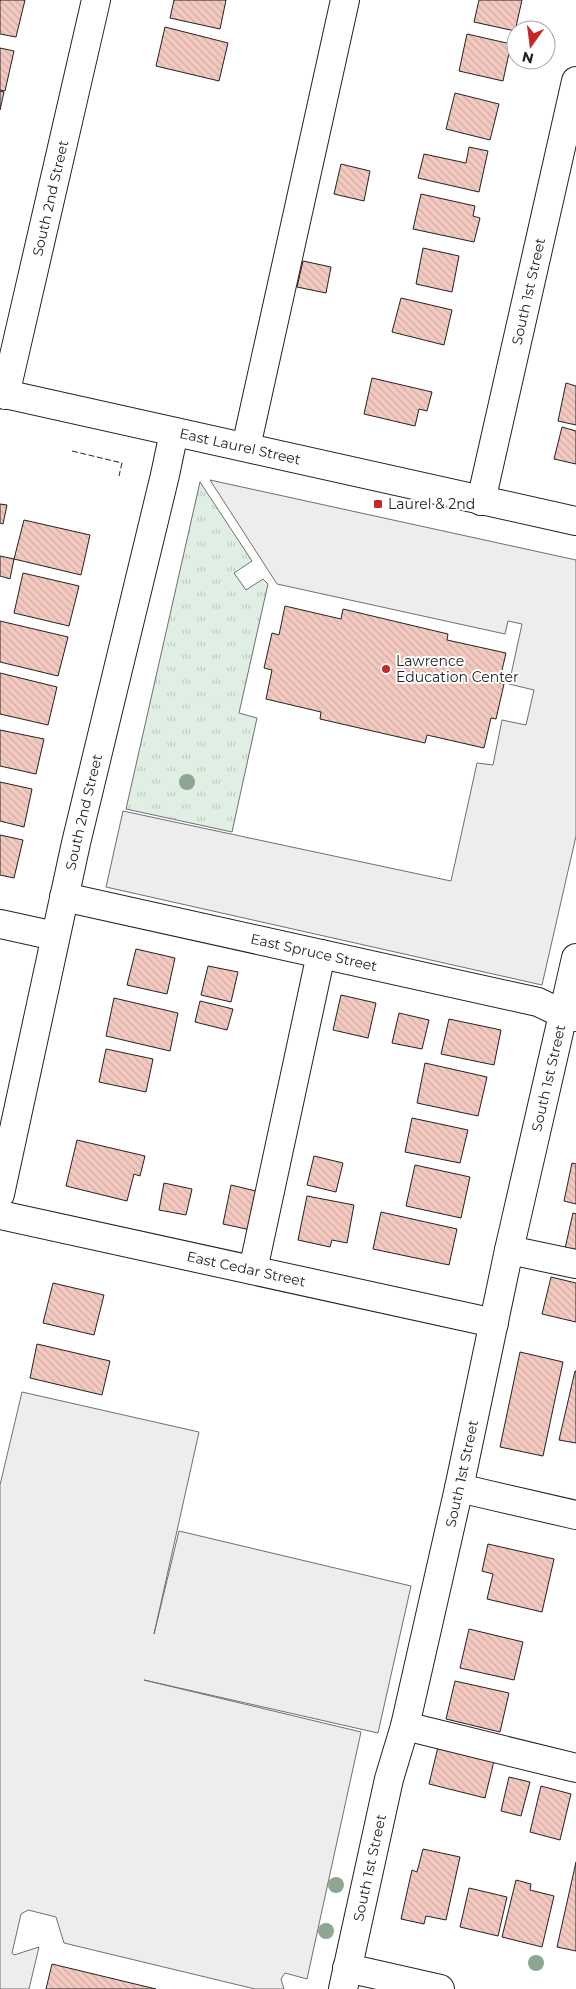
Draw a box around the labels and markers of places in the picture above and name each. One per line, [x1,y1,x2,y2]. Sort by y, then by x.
place label: Laurel & 2nd [388,495,475,513]
marker: Laurel & 2nd [372,498,384,510]
place label: Lawrence Education Center [396,652,519,686]
marker: Lawrence Education Center [380,663,392,675]

